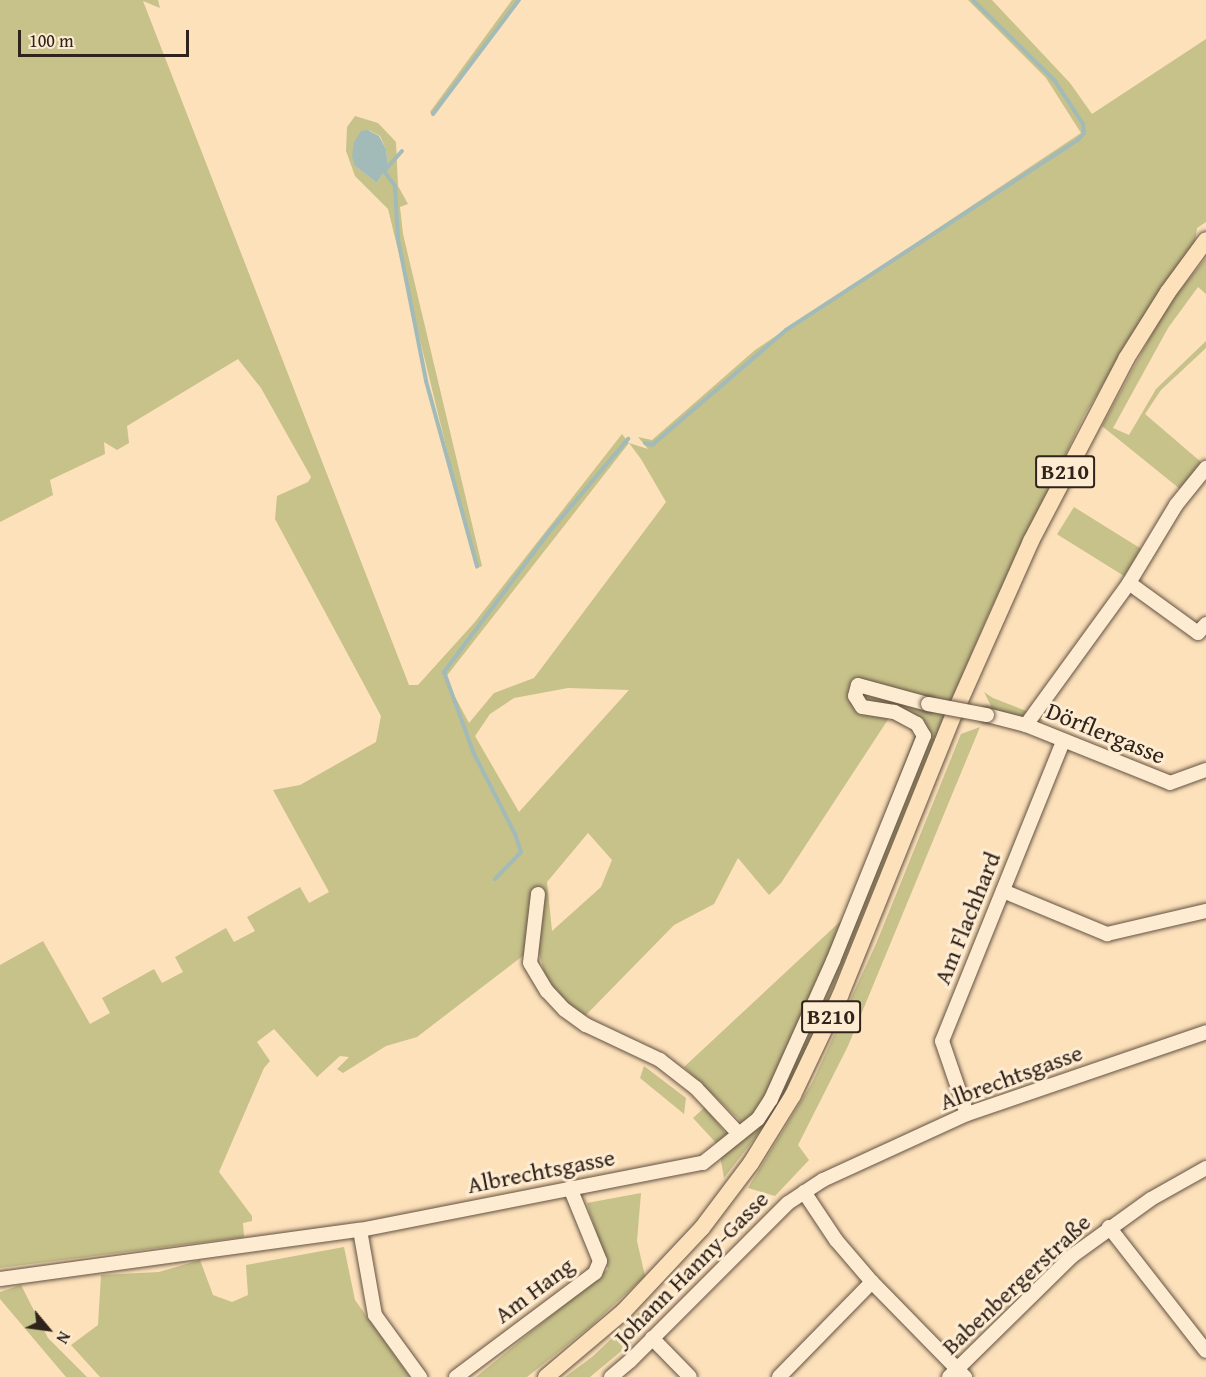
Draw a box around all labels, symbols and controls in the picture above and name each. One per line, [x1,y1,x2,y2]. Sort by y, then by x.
scale bar [21,18,192,56]
text: 100 m [29,27,74,54]
road number: B210 [1035,453,1095,491]
street label: Dörflergasse [1042,696,1170,770]
street label: Am Flachhard [927,848,1007,988]
road number: B210 [801,998,861,1036]
street label: Albrechtsgasse [936,1038,1086,1116]
street label: Albrechtsgasse [465,1143,617,1199]
street label: Johann Hanny-Gasse [608,1185,774,1351]
street label: Babenbergerstraße [936,1208,1096,1360]
street label: Am Hang [489,1251,579,1329]
north arrow [18,1299,78,1359]
text: N [51,1327,77,1348]

